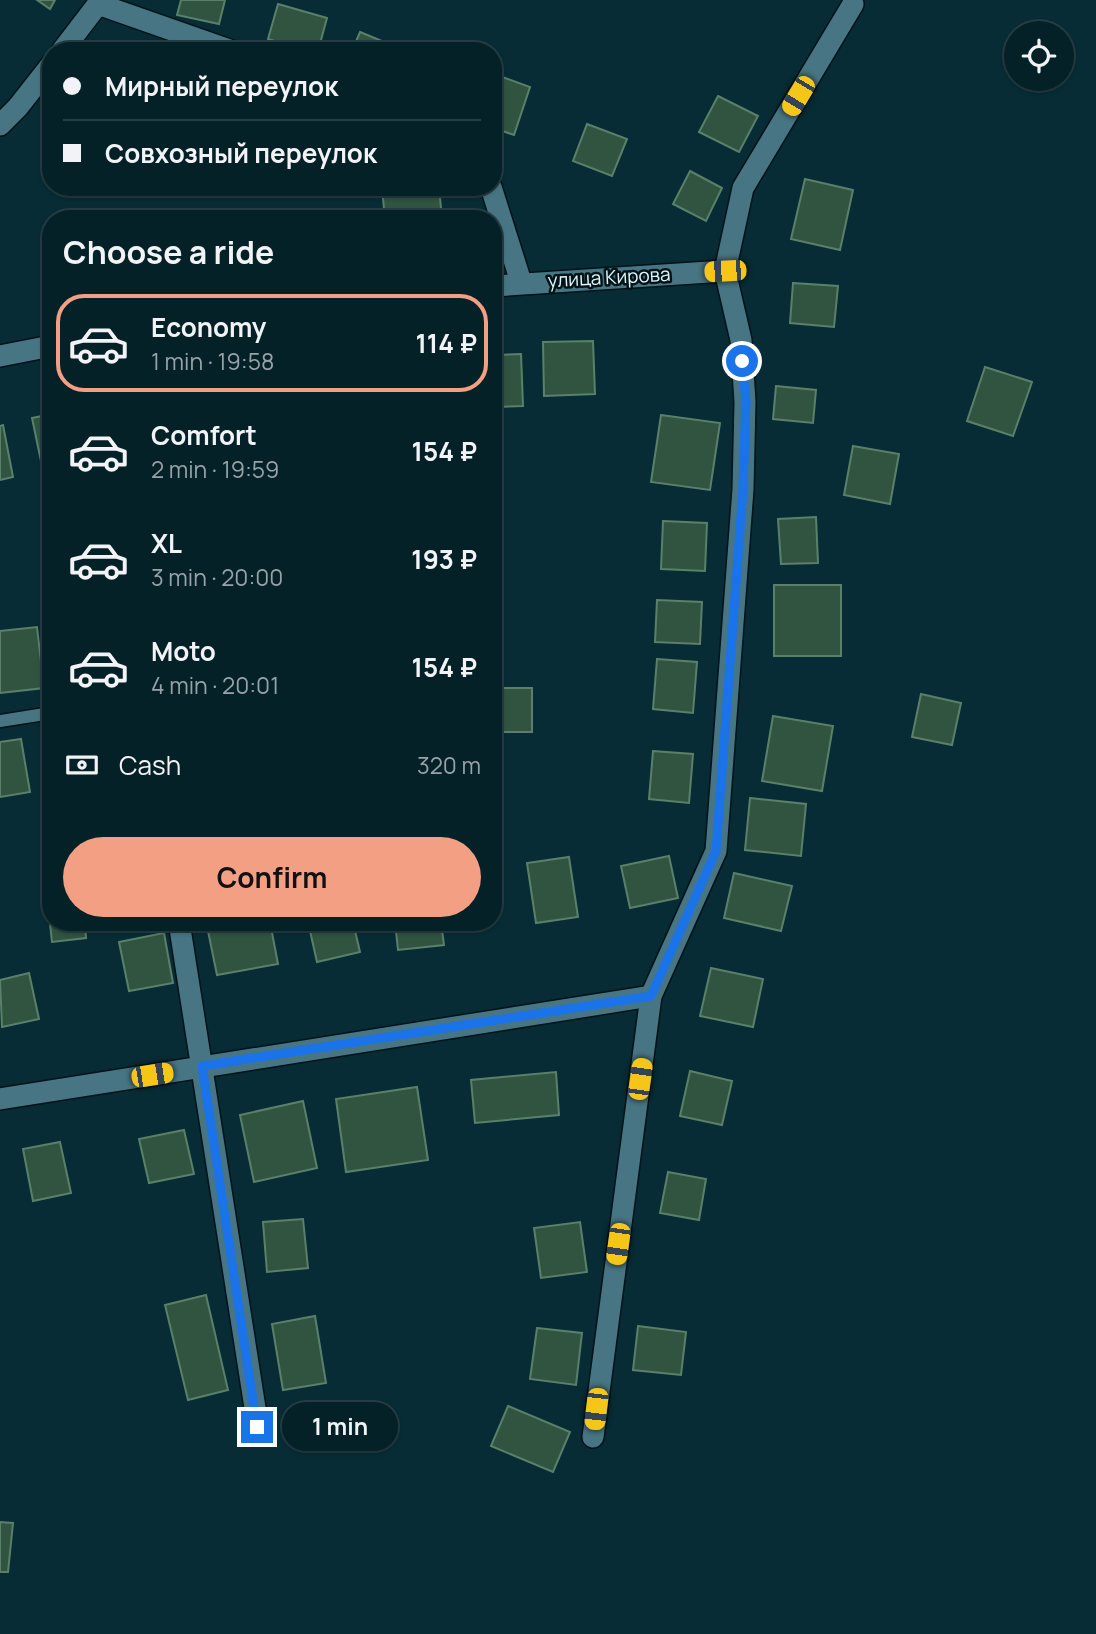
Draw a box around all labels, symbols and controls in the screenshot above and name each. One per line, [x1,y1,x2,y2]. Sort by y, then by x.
map controls [1004,21,1074,91]
button: locate [1004,21,1074,91]
text: Мирный переулок [105,68,338,104]
car [779,73,818,119]
text: Совхозный переулок [105,135,377,171]
text: Choose a ride [63,230,274,274]
car [704,259,747,283]
street label: улица Кирова [547,261,671,293]
text: Economy [151,309,266,345]
icon: car [67,312,130,375]
text: 114 ₽ [415,325,477,361]
text: 1 min · 19:58 [151,345,274,377]
route start [726,345,758,377]
text: Comfort [151,417,257,453]
icon: car [67,420,130,483]
text: 154 ₽ [412,433,477,469]
text: 2 min · 19:59 [151,453,279,485]
text: XL [151,525,182,561]
icon: car [67,528,130,591]
text: 193 ₽ [411,541,477,577]
text: 3 min · 20:00 [151,561,283,593]
text: Moto [151,633,216,669]
icon: car [67,636,130,699]
text: 154 ₽ [412,649,477,685]
text: 4 min · 20:01 [151,669,279,701]
icon: cash [63,746,101,784]
text: Cash [119,747,181,783]
text: 320 m [417,749,481,781]
button: Confirm [63,837,481,917]
car [627,1057,654,1101]
car [130,1061,175,1089]
car [605,1222,632,1266]
car [584,1387,609,1431]
callout: 1 min [282,1402,397,1452]
text: 1 min [312,1410,368,1442]
route end [241,1411,273,1443]

